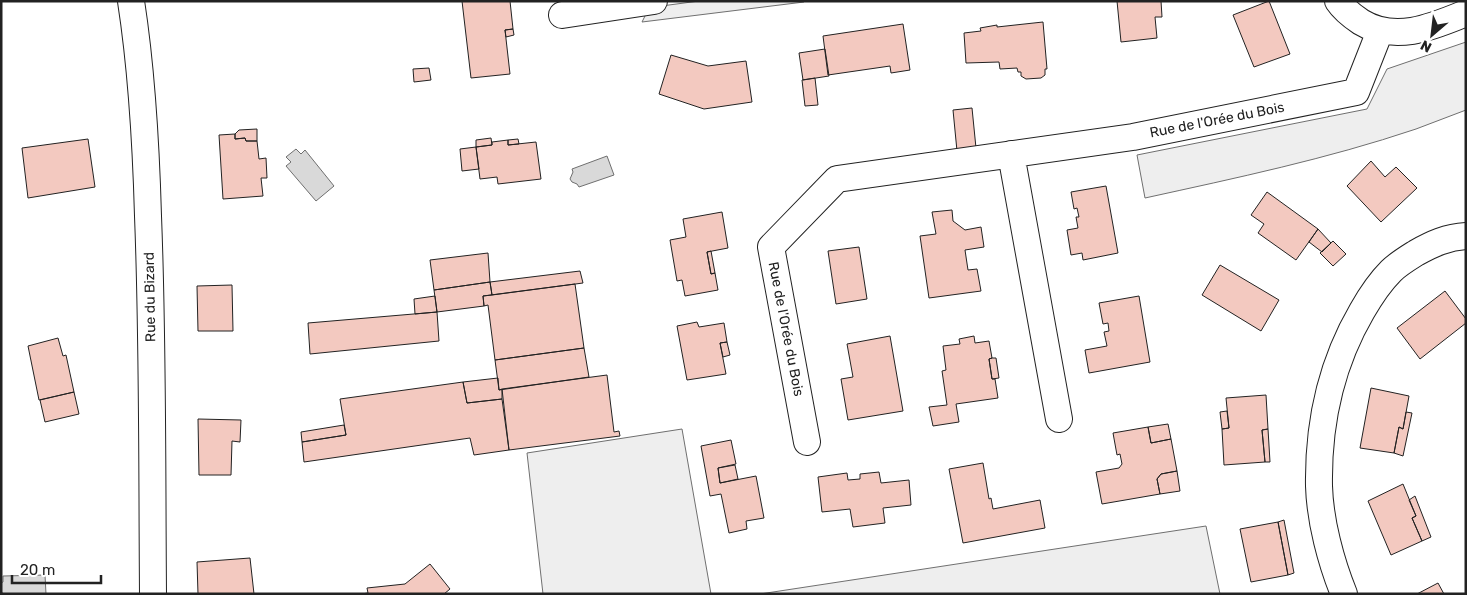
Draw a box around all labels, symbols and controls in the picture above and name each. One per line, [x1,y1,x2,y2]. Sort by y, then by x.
north arrow [1407,10,1457,60]
text: N [1418,36,1435,56]
street label: Rue de l'Orée du Bois [1148,99,1286,141]
street label: Rue du Bizard [141,252,159,342]
street label: Rue de l'Orée du Bois [765,260,807,398]
scale bar [12,552,101,584]
text: 20 m [20,561,55,579]

